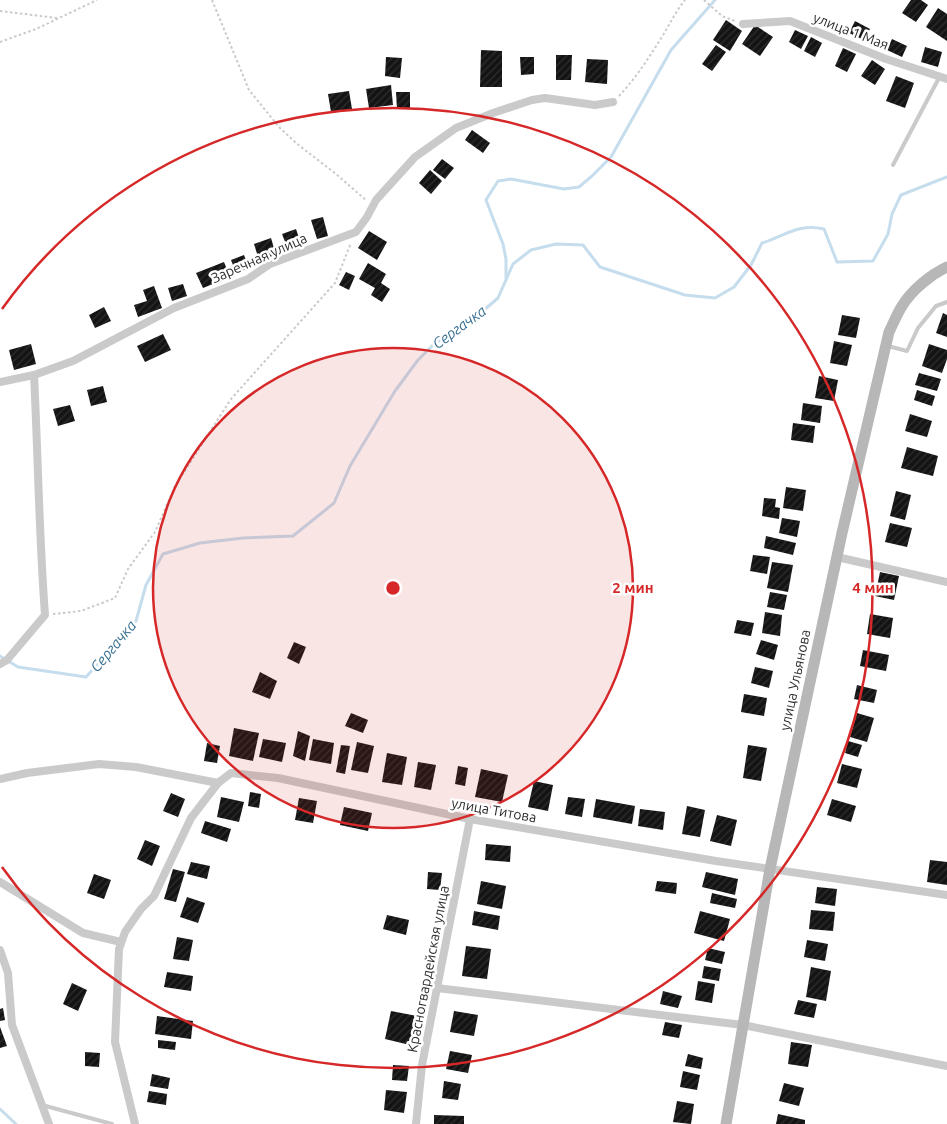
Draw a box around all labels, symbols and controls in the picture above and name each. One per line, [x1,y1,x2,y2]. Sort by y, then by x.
street label: улица 1 Мая [811,9,891,53]
street label: Заречная улица [209,230,309,286]
water label: Сергачка [429,302,489,352]
centre of rings [384,579,402,597]
text: 2 мин [612,579,654,596]
text: 4 мин [852,579,894,596]
water label: Сергачка [87,617,139,675]
street label: улица Ульянова [776,628,814,732]
street label: улица Титова [450,795,538,825]
street label: Красногвардейская улица [404,884,452,1054]

